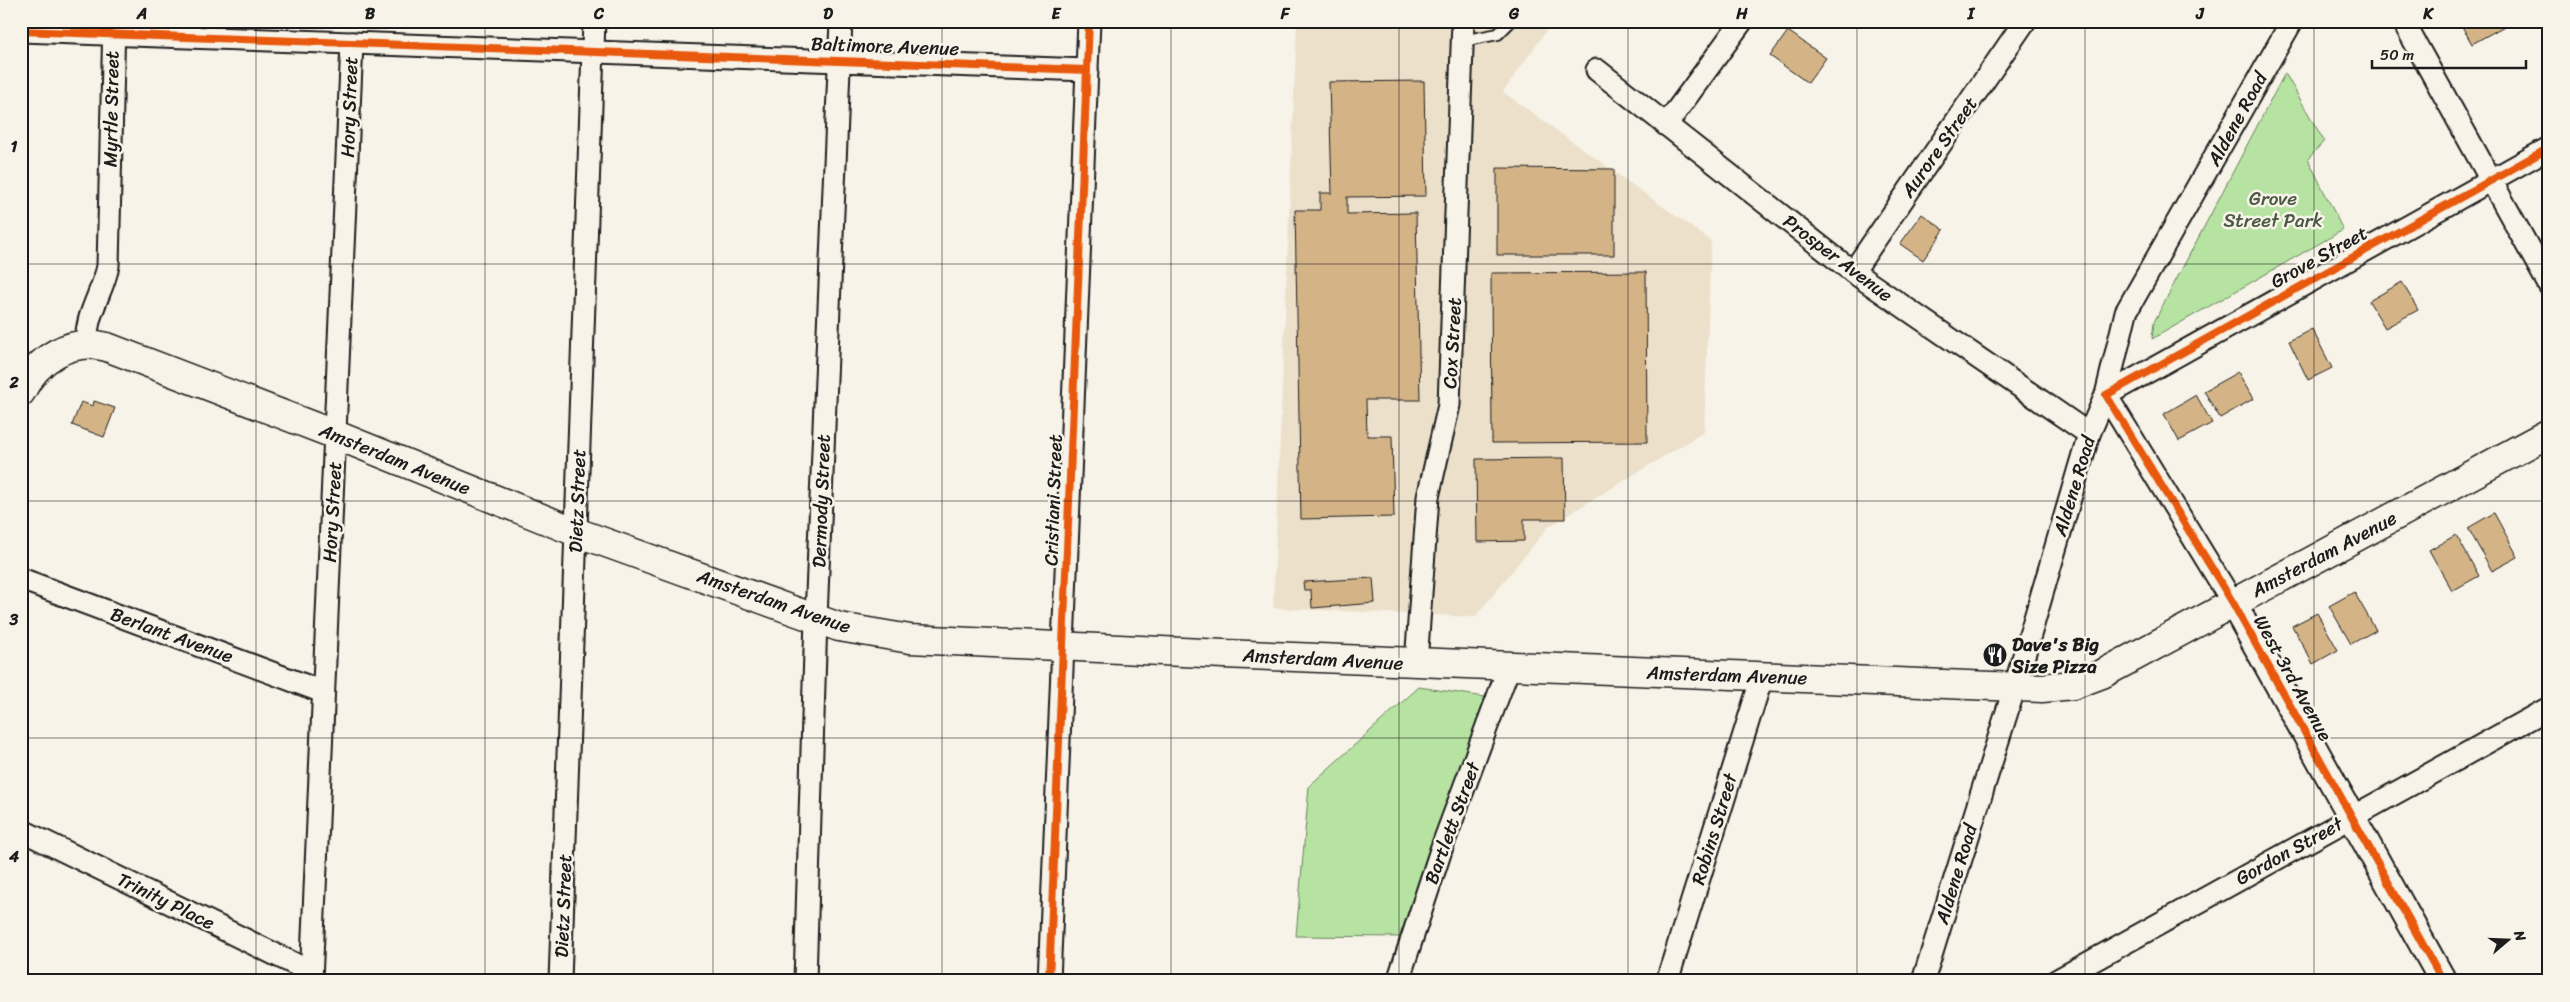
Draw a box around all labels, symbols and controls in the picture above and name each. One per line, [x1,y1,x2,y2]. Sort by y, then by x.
text: A [136,0,147,28]
text: B [365,0,376,28]
text: C [593,0,605,28]
text: D [823,0,833,28]
text: E [1052,0,1062,28]
text: F [1280,0,1291,28]
text: G [1508,0,1520,28]
text: H [1735,0,1748,28]
text: I [1967,0,1976,28]
text: J [2195,0,2205,28]
text: K [2422,0,2434,28]
street label: Baltimore Avenue [810,27,960,65]
scale bar [2372,38,2526,70]
text: 50 m [2380,42,2415,68]
street label: Myrtle Street [93,51,129,167]
street label: Hory Street [331,56,367,158]
street label: Aldene Road [2197,64,2277,173]
street label: Aurore Street [1891,90,1986,205]
text: 1 [11,132,18,161]
park label: Grove Street Park [2223,182,2323,237]
street label: Prosper Avenue [1776,205,1900,311]
street label: Grove Street [2264,217,2374,297]
street label: Cox Street [1433,296,1471,390]
text: 2 [8,368,19,397]
street label: Amsterdam Avenue [313,413,476,504]
street label: Aldene Road [2043,430,2105,541]
street label: Dermody Street [802,434,840,568]
street label: Cristiani Street [1034,434,1072,566]
street label: Dietz Street [559,449,595,553]
street label: Hory Street [313,461,351,563]
street label: Amsterdam Avenue [2244,502,2403,607]
street label: Amsterdam Avenue [692,559,856,643]
street label: Berlant Avenue [106,597,238,673]
text: 3 [9,605,19,634]
street label: West 3rd Avenue [2245,609,2341,747]
place label: Dave's Big Size Pizza [2011,628,2100,683]
street label: Amsterdam Avenue [1241,638,1404,680]
restaurant icon: Dave's Big Size Pizza [1982,642,2008,668]
street label: Amsterdam Avenue [1645,656,1808,694]
street label: Bartlett Street [1415,756,1490,889]
street label: Robins Street [1681,768,1747,889]
street label: Gordon Street [2229,807,2350,894]
street label: Aldene Road [1925,818,1987,929]
text: 4 [8,842,19,871]
street label: Dietz Street [545,854,581,958]
street label: Trinity Place [111,863,221,939]
north arrow [2482,914,2532,964]
text: N [2506,926,2533,945]

